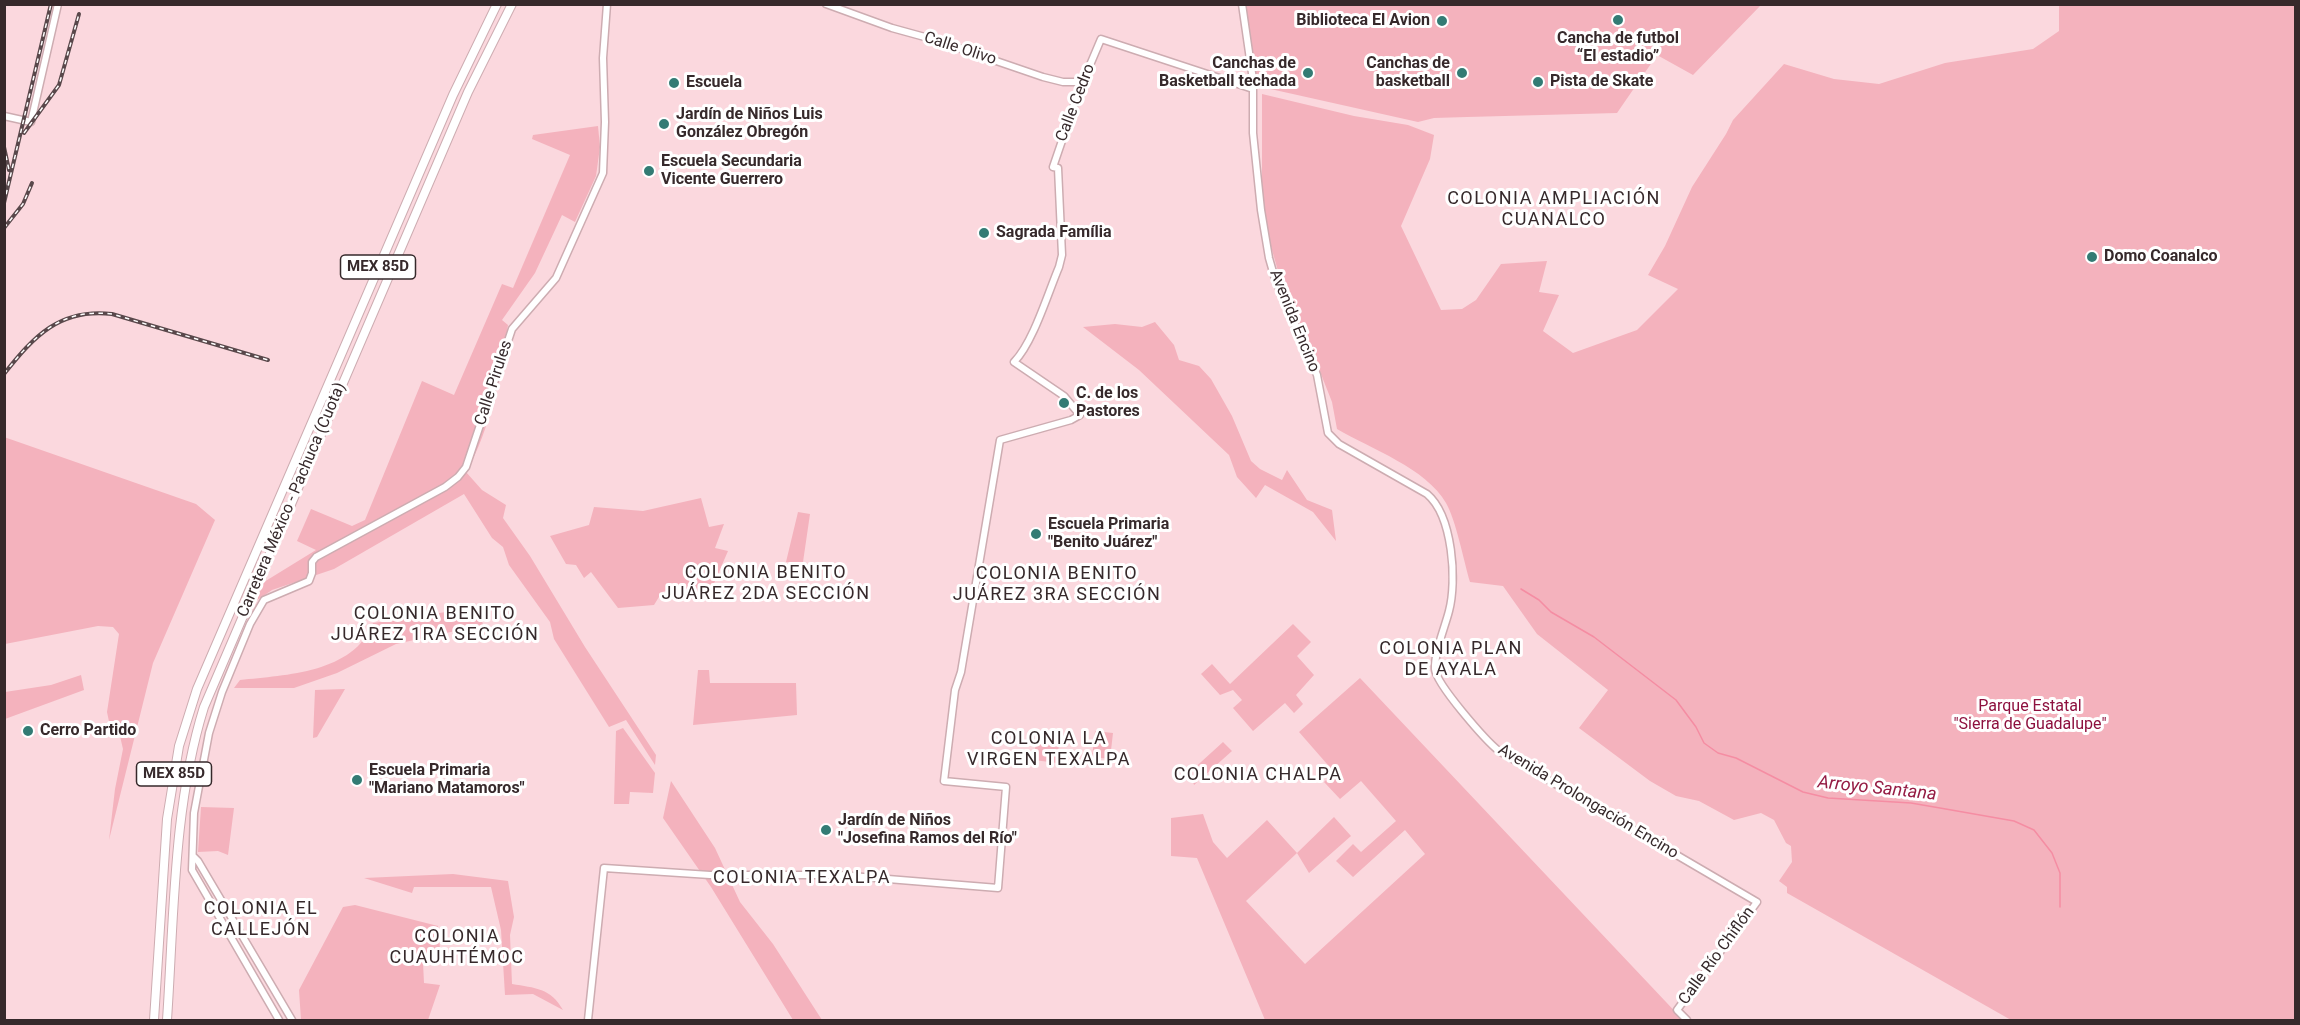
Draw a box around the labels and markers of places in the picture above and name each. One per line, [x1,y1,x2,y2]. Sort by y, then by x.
place label: Biblioteca El Avion [1296,11,1430,31]
marker: Cancha de futbol “El estadio” [1611,13,1625,27]
marker: Biblioteca El Avion [1435,14,1449,28]
place label: Cancha de futbol “El estadio” [1557,29,1679,67]
place label: Canchas de Basketball techada [1159,54,1296,92]
place label: Canchas de basketball [1366,54,1450,92]
marker: Canchas de Basketball techada [1301,66,1315,80]
marker: Canchas de basketball [1455,66,1469,80]
place label: Pista de Skate [1550,72,1653,92]
place label: Escuela [686,73,742,93]
marker: Pista de Skate [1531,75,1545,89]
marker: Escuela [667,76,681,90]
place label: Jardín de Niños Luis González Obregón [676,105,823,143]
marker: Jardín de Niños Luis González Obregón [657,117,671,131]
place label: Escuela Secundaria Vicente Guerrero [661,152,802,190]
marker: Escuela Secundaria Vicente Guerrero [642,164,656,178]
place label: Sagrada Família [996,223,1112,243]
marker: Sagrada Família [977,226,991,240]
place label: Domo Coanalco [2104,247,2217,267]
marker: Domo Coanalco [2085,250,2099,264]
place label: C. de los Pastores [1076,384,1140,422]
marker: C. de los Pastores [1057,396,1071,410]
place label: Escuela Primaria "Benito Juárez" [1048,515,1169,553]
marker: Escuela Primaria "Benito Juárez" [1029,527,1043,541]
place label: Cerro Partido [40,721,136,741]
marker: Cerro Partido [21,724,35,738]
place label: Escuela Primaria "Mariano Matamoros" [369,761,525,799]
marker: Escuela Primaria "Mariano Matamoros" [350,773,364,787]
place label: Jardín de Niños "Josefina Ramos del Río" [838,811,1017,849]
marker: Jardín de Niños "Josefina Ramos del Río" [819,823,833,837]

